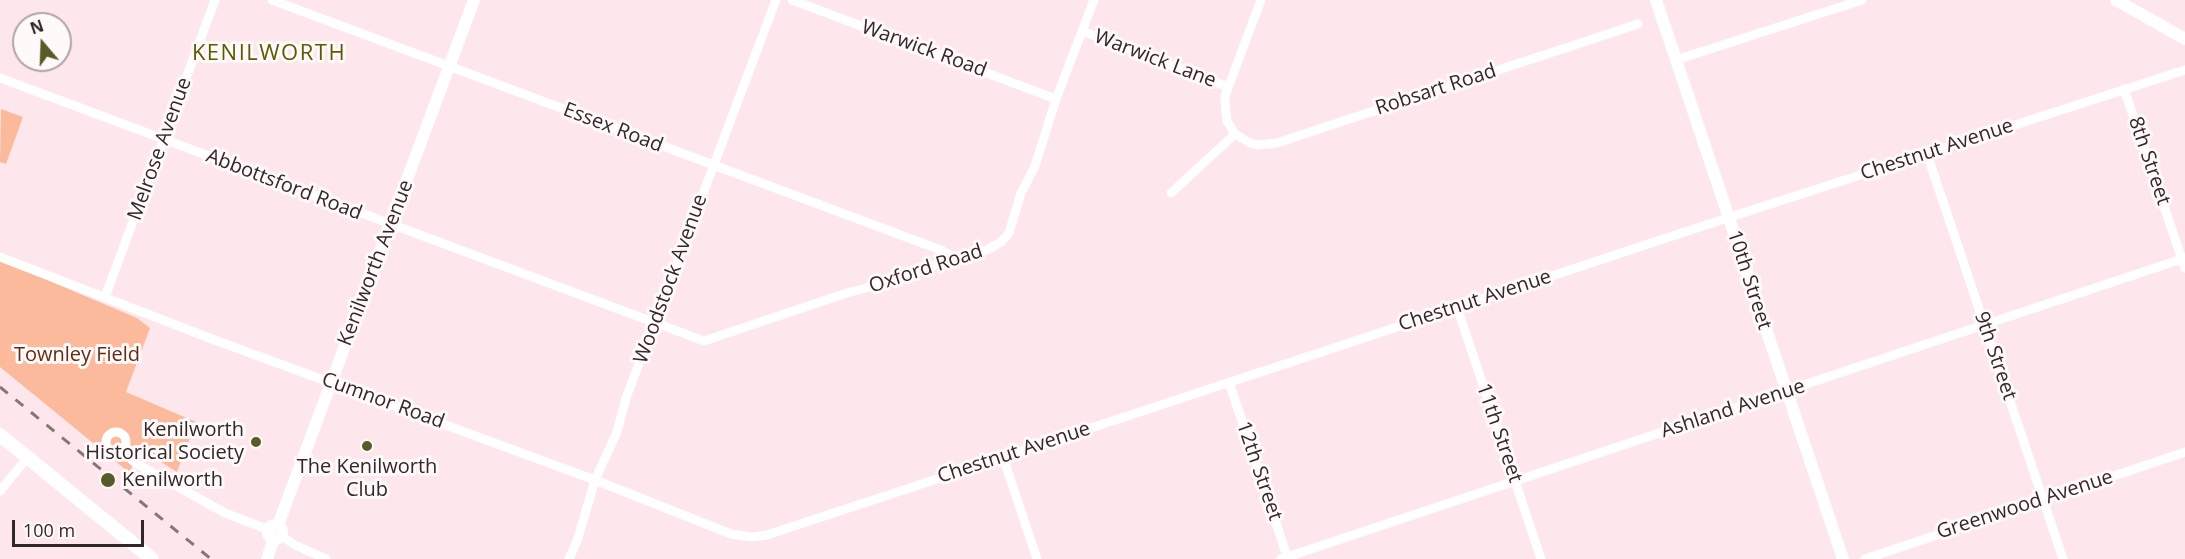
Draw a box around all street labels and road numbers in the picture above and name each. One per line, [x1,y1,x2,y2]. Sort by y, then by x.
street label: Warwick Road [858,15,990,83]
street label: Warwick Lane [1091,25,1219,93]
street label: Robsart Road [1373,59,1499,121]
street label: Melrose Avenue [123,74,197,224]
street label: Essex Road [560,98,666,158]
street label: Chestnut Avenue [1858,114,2016,186]
street label: 8th Street [2123,114,2175,208]
street label: Abbottsford Road [203,144,365,226]
street label: Kenilworth Avenue [333,177,419,349]
street label: Woodstock Avenue [629,191,713,367]
street label: 10th Street [1722,227,1776,333]
street label: Oxford Road [866,239,986,299]
street label: Chestnut Avenue [1396,265,1554,337]
street label: 9th Street [1969,309,2021,403]
street label: Cumnor Road [318,368,448,434]
street label: Ashland Avenue [1658,374,1808,444]
street label: 11th Street [1471,380,1527,486]
street label: Chestnut Avenue [935,417,1093,489]
street label: 12th Street [1231,418,1287,524]
street label: Greenwood Avenue [1934,465,2116,545]

